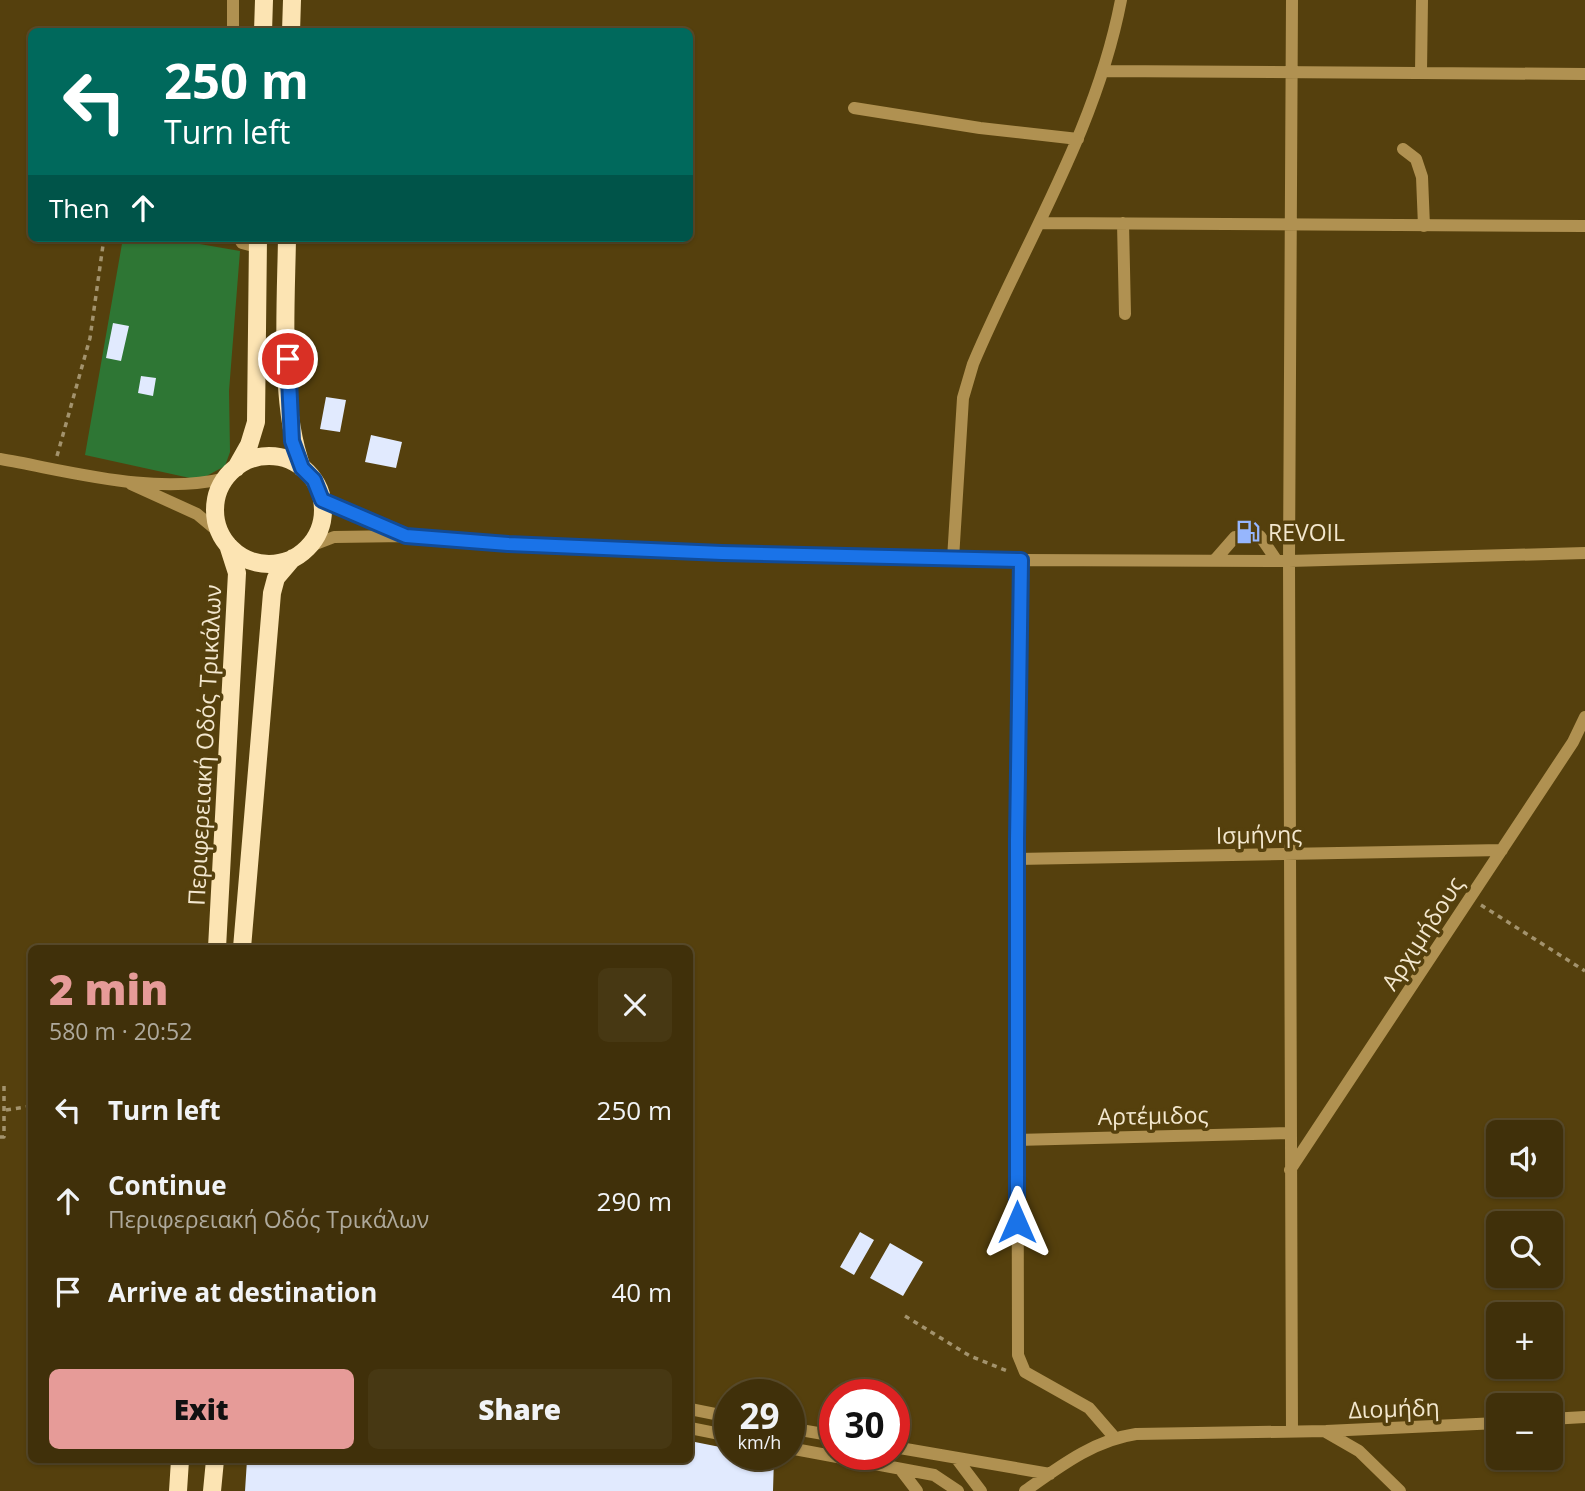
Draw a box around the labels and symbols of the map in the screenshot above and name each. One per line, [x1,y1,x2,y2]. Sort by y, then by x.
pin [258,329,318,389]
place label: REVOIL [1268,516,1345,548]
fuel station icon: REVOIL [1234,518,1262,546]
street label: Περιφερειακή Οδός Τρικάλων [180,584,228,906]
street label: Ισμήνης [1215,817,1303,851]
street label: Αρχιμήδους [1373,870,1471,996]
street label: Αρτέμιδος [1097,1098,1209,1132]
position arrow [980,1185,1054,1259]
speed limit sign: 30 [819,1379,910,1470]
street label: Διομήδη [1348,1390,1440,1426]

